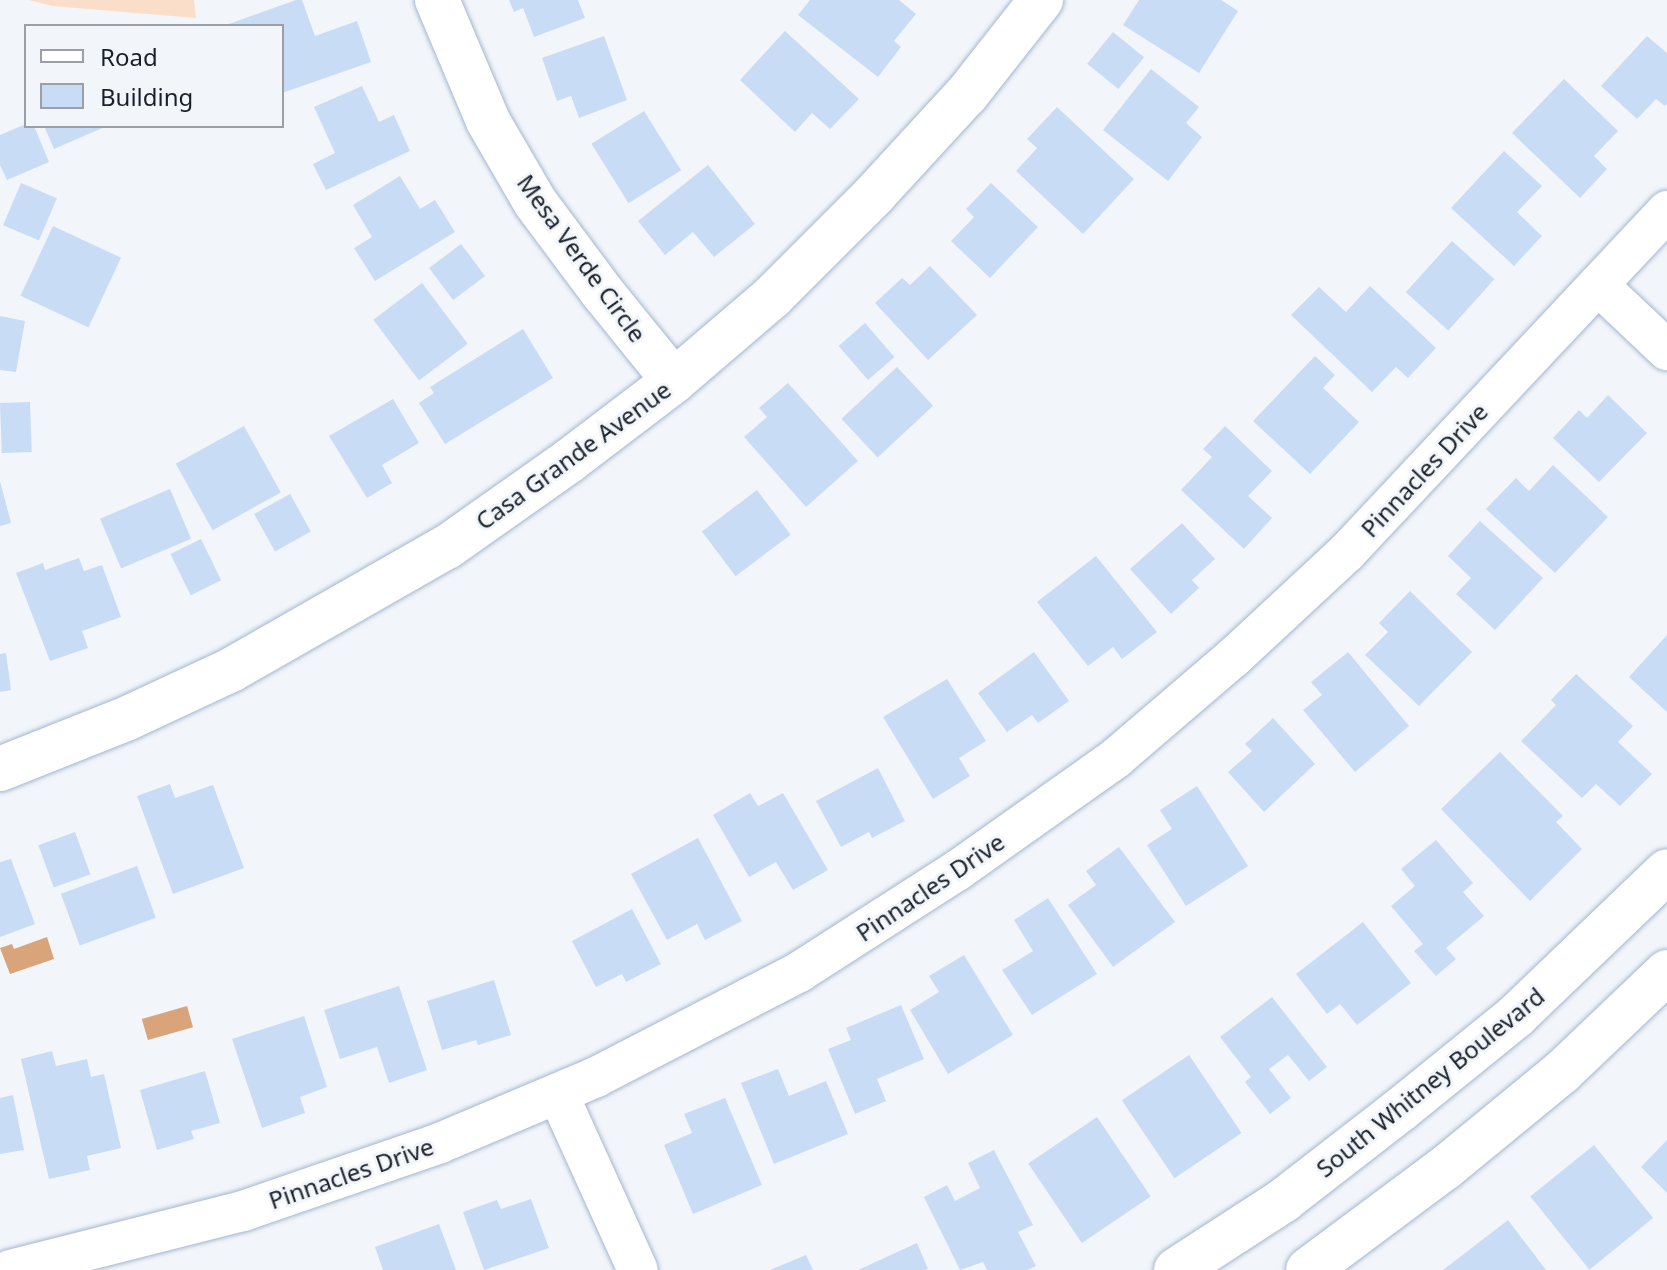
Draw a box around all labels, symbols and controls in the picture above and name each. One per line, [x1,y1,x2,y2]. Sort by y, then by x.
legend [24,24,284,128]
text: Road [100,40,158,73]
text: Building [100,80,193,113]
street label: Mesa Verde Circle [512,169,652,347]
street label: Casa Grande Avenue [470,375,676,535]
street label: Pinnacles Drive [1355,397,1493,543]
street label: Pinnacles Drive [851,827,1009,947]
street label: South Whitney Boulevard [1310,981,1550,1183]
street label: Pinnacles Drive [265,1131,437,1215]

